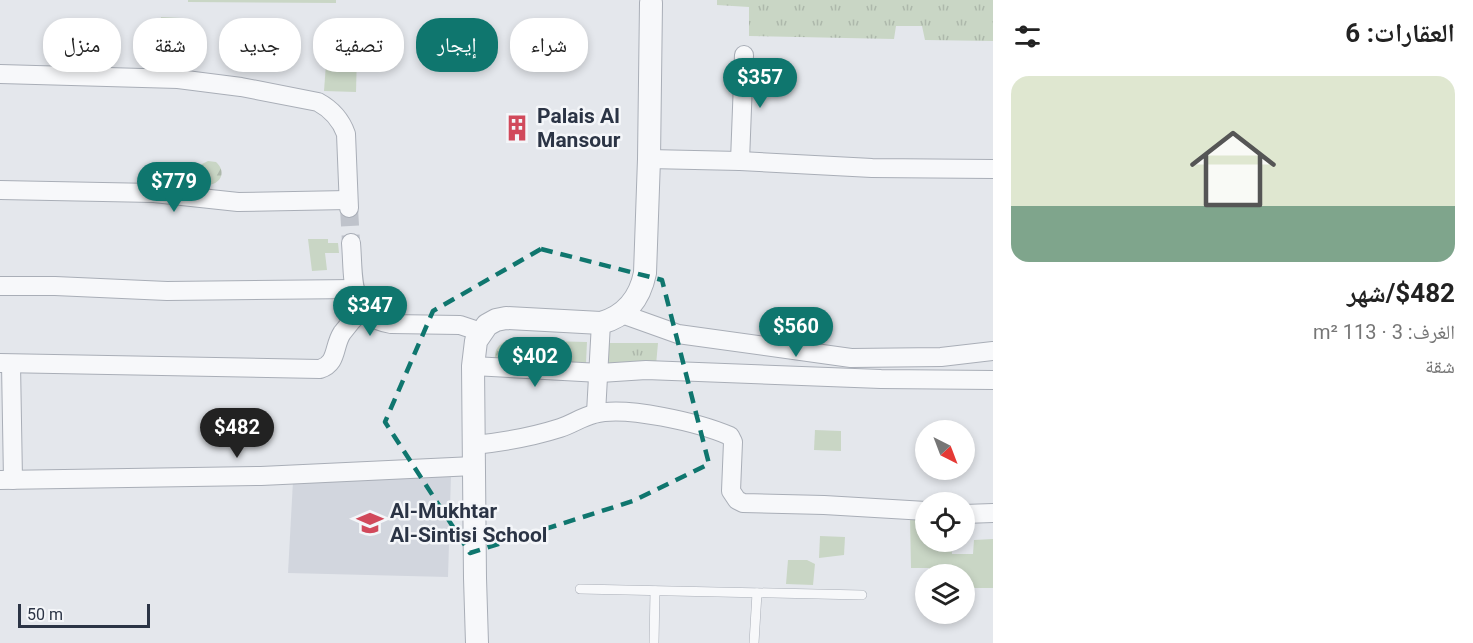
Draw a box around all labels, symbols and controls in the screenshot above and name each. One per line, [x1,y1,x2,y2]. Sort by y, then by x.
chip: منزل [43,18,121,72]
chip: شقة [133,18,207,72]
chip: جديد [219,18,301,72]
chip: تصفية [313,18,404,72]
chip: إيجار [416,18,498,72]
chip: شراء [510,18,588,72]
text: العقارات: 6 [1345,18,1455,48]
icon: filters [1011,20,1044,53]
pin: $357 [724,58,796,109]
text: $357 [737,65,783,89]
place label: Palais Al Mansour [537,104,621,152]
building icon: Palais Al Mansour [502,113,532,143]
icon: home [1179,115,1287,223]
pin: $779 [138,162,210,213]
text: $779 [151,169,197,193]
text: $482/شهر [1347,278,1455,308]
pin: $347 [334,286,406,337]
text: $347 [347,293,393,317]
pin: $560 [760,307,832,358]
text: $560 [773,314,819,338]
text: الغرف: 3 · 113 m² [1313,320,1455,344]
pin: $402 [499,337,571,388]
text: $402 [512,344,558,368]
text: شقة [1425,354,1455,378]
pin: $482 [201,408,273,459]
text: $482 [214,415,260,439]
north arrow [915,420,975,480]
map controls [915,420,975,624]
button: locate [915,492,975,552]
place label: Al-Mukhtar Al-Sintisi School [390,499,547,547]
school or university icon: Al-Mukhtar Al-Sintisi School [355,508,385,538]
button: layers [915,564,975,624]
scale bar [18,601,150,628]
text: 50 m [27,605,63,624]

